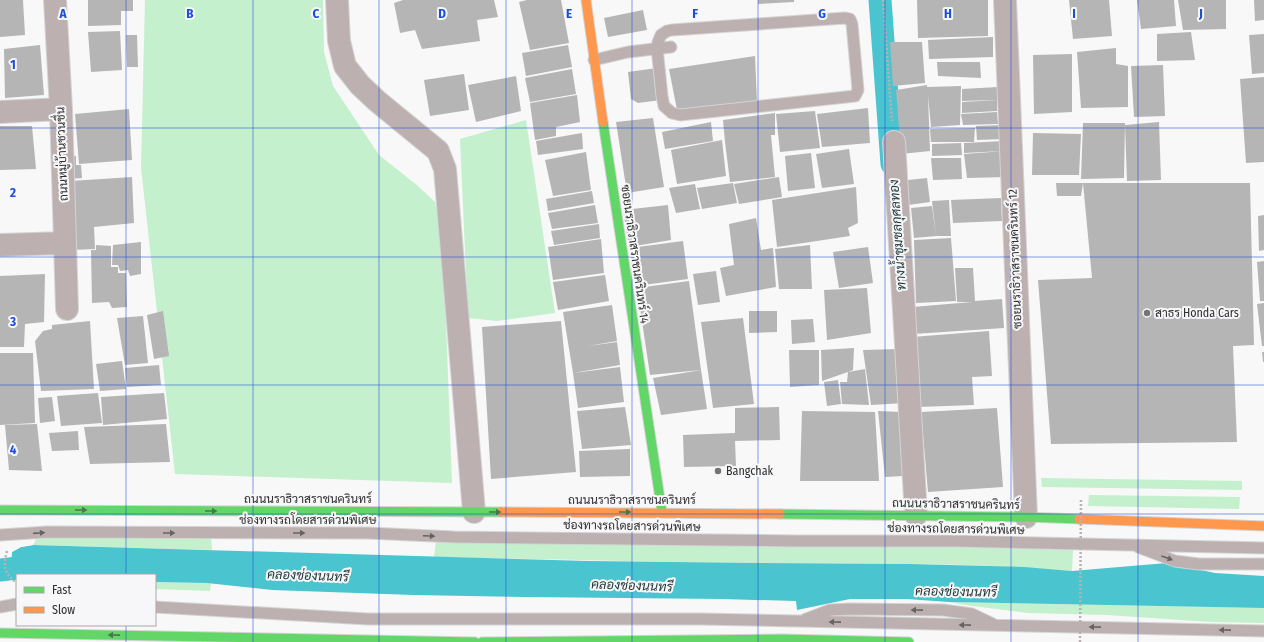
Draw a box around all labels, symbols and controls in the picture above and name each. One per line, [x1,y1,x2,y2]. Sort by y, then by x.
text: A [58,6,67,21]
text: B [186,6,194,21]
text: C [313,6,320,21]
text: D [438,6,446,21]
text: E [566,6,572,21]
text: F [692,6,698,21]
text: G [818,6,826,21]
text: H [944,6,952,21]
text: I [1072,6,1076,21]
text: J [1198,6,1203,21]
text: 1 [10,57,16,72]
street label: ถนนหมู่บ้านชวนชื่น [49,106,72,202]
water label: ทางน้ำชุมชลกุศลทอง [881,179,911,291]
street label: ซอยนราธิวาสราชนครินทร์ 14 [618,183,653,325]
text: 2 [9,185,16,200]
street label: ซอยนราธิวาสราชนครินทร์ 12 [1005,189,1024,329]
place label: สาธร Honda Cars [1155,306,1239,320]
marker: สาธร Honda Cars [1142,308,1152,318]
text: 3 [9,314,16,329]
text: 4 [10,442,17,457]
place label: Bangchak [726,464,774,478]
marker: Bangchak [713,466,723,476]
street label: ถนนนราธิวาสราชนครินทร์ [244,491,372,506]
street label: ถนนนราธิวาสราชนครินทร์ [568,492,696,507]
street label: ถนนนราธิวาสราชนครินทร์ [892,495,1020,512]
one-way arrow [75,507,88,513]
one-way arrow [205,508,218,514]
one-way arrow [489,509,502,515]
one-way arrow [619,509,632,515]
street label: ช่องทางรถโดยสารด่วนพิเศษ [239,512,378,527]
street label: ช่องทางรถโดยสารด่วนพิเศษ [563,517,702,534]
street label: ช่องทางรถโดยสารด่วนพิเศษ [887,520,1026,537]
one-way arrow [33,529,45,536]
one-way arrow [163,530,176,536]
one-way arrow [293,530,306,536]
one-way arrow [423,533,436,539]
one-way arrow [1161,555,1173,561]
water label: คลองช่องนนทรี [267,565,350,584]
legend [16,574,156,626]
water label: คลองช่องนนทรี [591,575,674,594]
water label: คลองช่องนนทรี [915,581,998,600]
text: Fast [52,583,71,597]
text: Slow [52,603,75,617]
one-way arrow [911,606,923,613]
one-way arrow [828,619,841,625]
one-way arrow [958,622,971,628]
one-way arrow [1088,624,1101,630]
one-way arrow [1218,627,1231,633]
one-way arrow [107,632,120,638]

